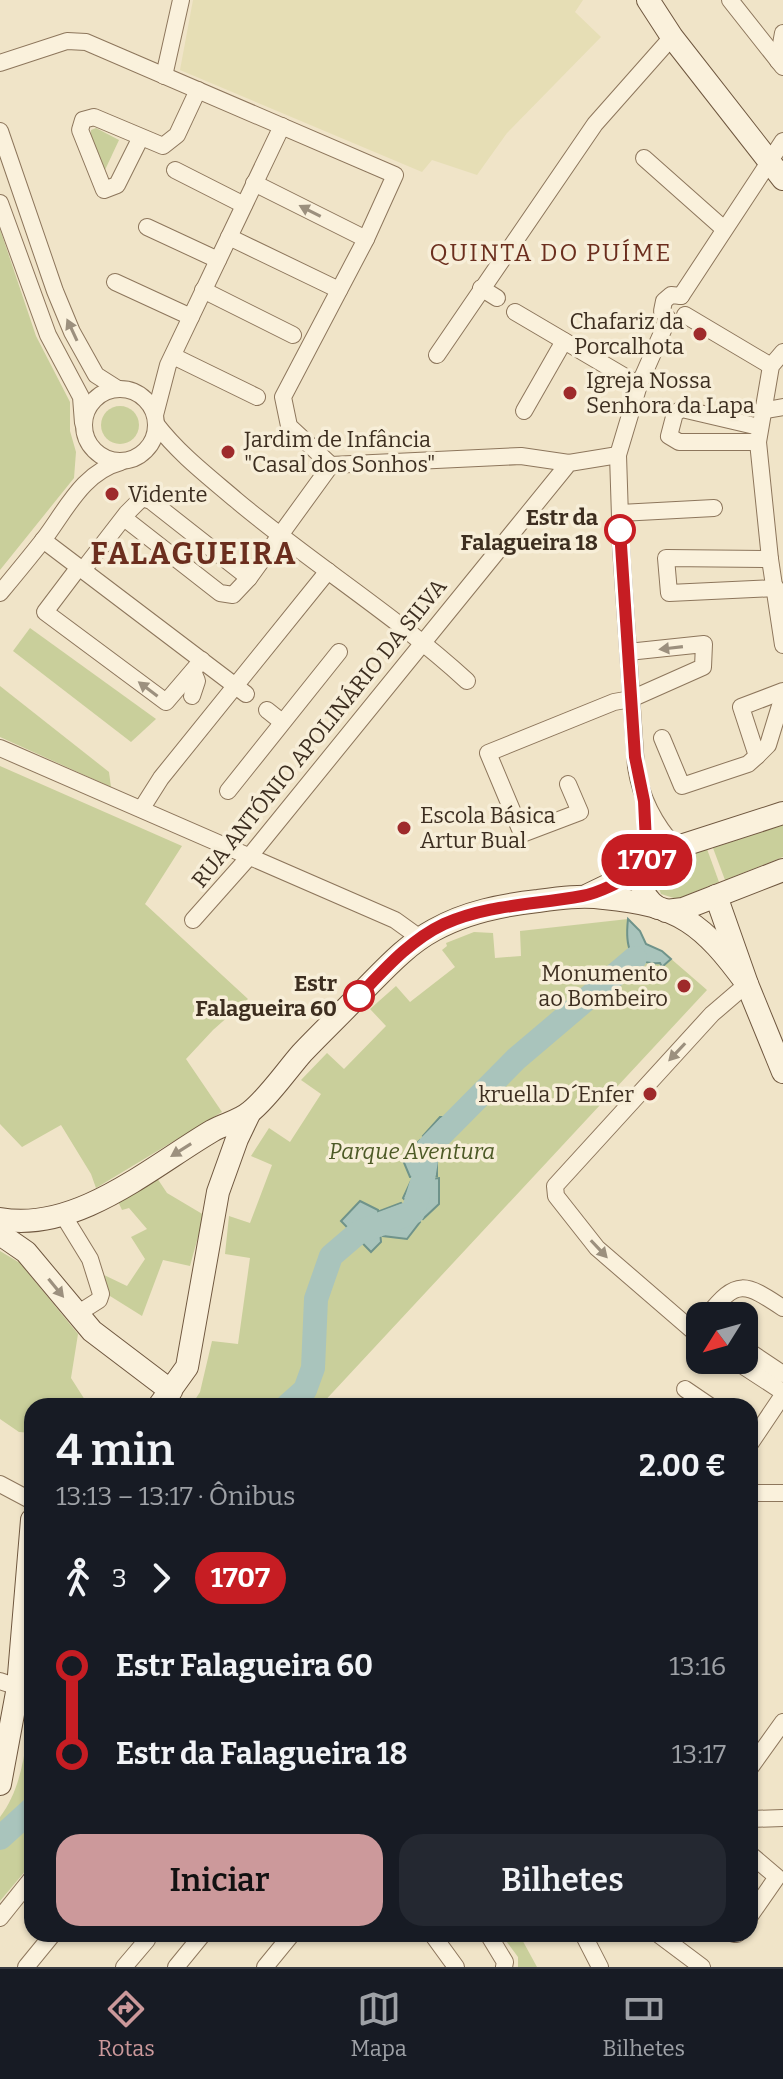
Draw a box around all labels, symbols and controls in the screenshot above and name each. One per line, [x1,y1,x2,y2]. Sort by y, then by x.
one-way arrow [299,204,322,217]
district label: QUINTA DO PUÍME [429,238,673,267]
place label: Chafariz da Porcalhota [569,308,684,360]
one-way arrow [65,318,79,341]
marker: Chafariz da Porcalhota [691,325,709,343]
place label: Igreja Nossa Senhora da Lapa [586,367,755,419]
marker: Igreja Nossa Senhora da Lapa [561,384,579,402]
place label: Jardim de Infância "Casal dos Sonhos" [243,426,435,478]
marker: Jardim de Infância "Casal dos Sonhos" [219,443,237,461]
place label: Vidente [128,481,208,508]
marker: Vidente [103,485,121,503]
place label: Estr da Falagueira 18 [461,504,599,556]
marker: Estr da Falagueira 18 [605,515,635,545]
district label: FALAGUEIRA [91,536,297,572]
street label: RUA ANTÓNIO APOLINÁRIO DA SILVA [186,573,452,893]
one-way arrow [659,642,684,655]
one-way arrow [137,681,158,697]
place label: Escola Básica Artur Bual [420,802,556,854]
marker: Escola Básica Artur Bual [395,819,413,837]
line badge: 1707 [591,834,703,886]
text: 1707 [617,843,677,876]
place label: Monumento ao Bombeiro [538,960,668,1012]
place label: Estr Falagueira 60 [195,970,338,1022]
marker: Monumento ao Bombeiro [675,977,693,995]
marker: Estr Falagueira 60 [344,981,374,1011]
one-way arrow [669,1042,687,1061]
place label: kruella D´Enfer [478,1081,634,1108]
marker: kruella D´Enfer [641,1085,659,1103]
park label: Parque Aventura [329,1138,495,1165]
one-way arrow [170,1143,192,1157]
one-way arrow [589,1239,608,1258]
one-way arrow [47,1278,63,1298]
north arrow [686,1302,758,1374]
map controls [686,1302,758,1374]
text: 4 min [56,1424,175,1477]
text: 2.00 € [639,1448,726,1484]
text: 13:13 – 13:17 · Ônibus [56,1481,296,1512]
icon: walk [56,1556,100,1600]
icon: forward [139,1556,183,1600]
text: 1707 [211,1561,270,1594]
text: 3 [112,1563,127,1594]
text: Estr Falagueira 60 [116,1648,373,1684]
text: 13:16 [669,1651,726,1682]
text: Estr da Falagueira 18 [116,1736,408,1772]
text: 13:17 [672,1739,726,1770]
button: Iniciar [56,1834,383,1926]
button: Bilhetes [399,1834,726,1926]
tab: Rotas [98,1987,155,2062]
tab: Mapa [350,1987,407,2062]
tab: Bilhetes [603,1987,685,2062]

